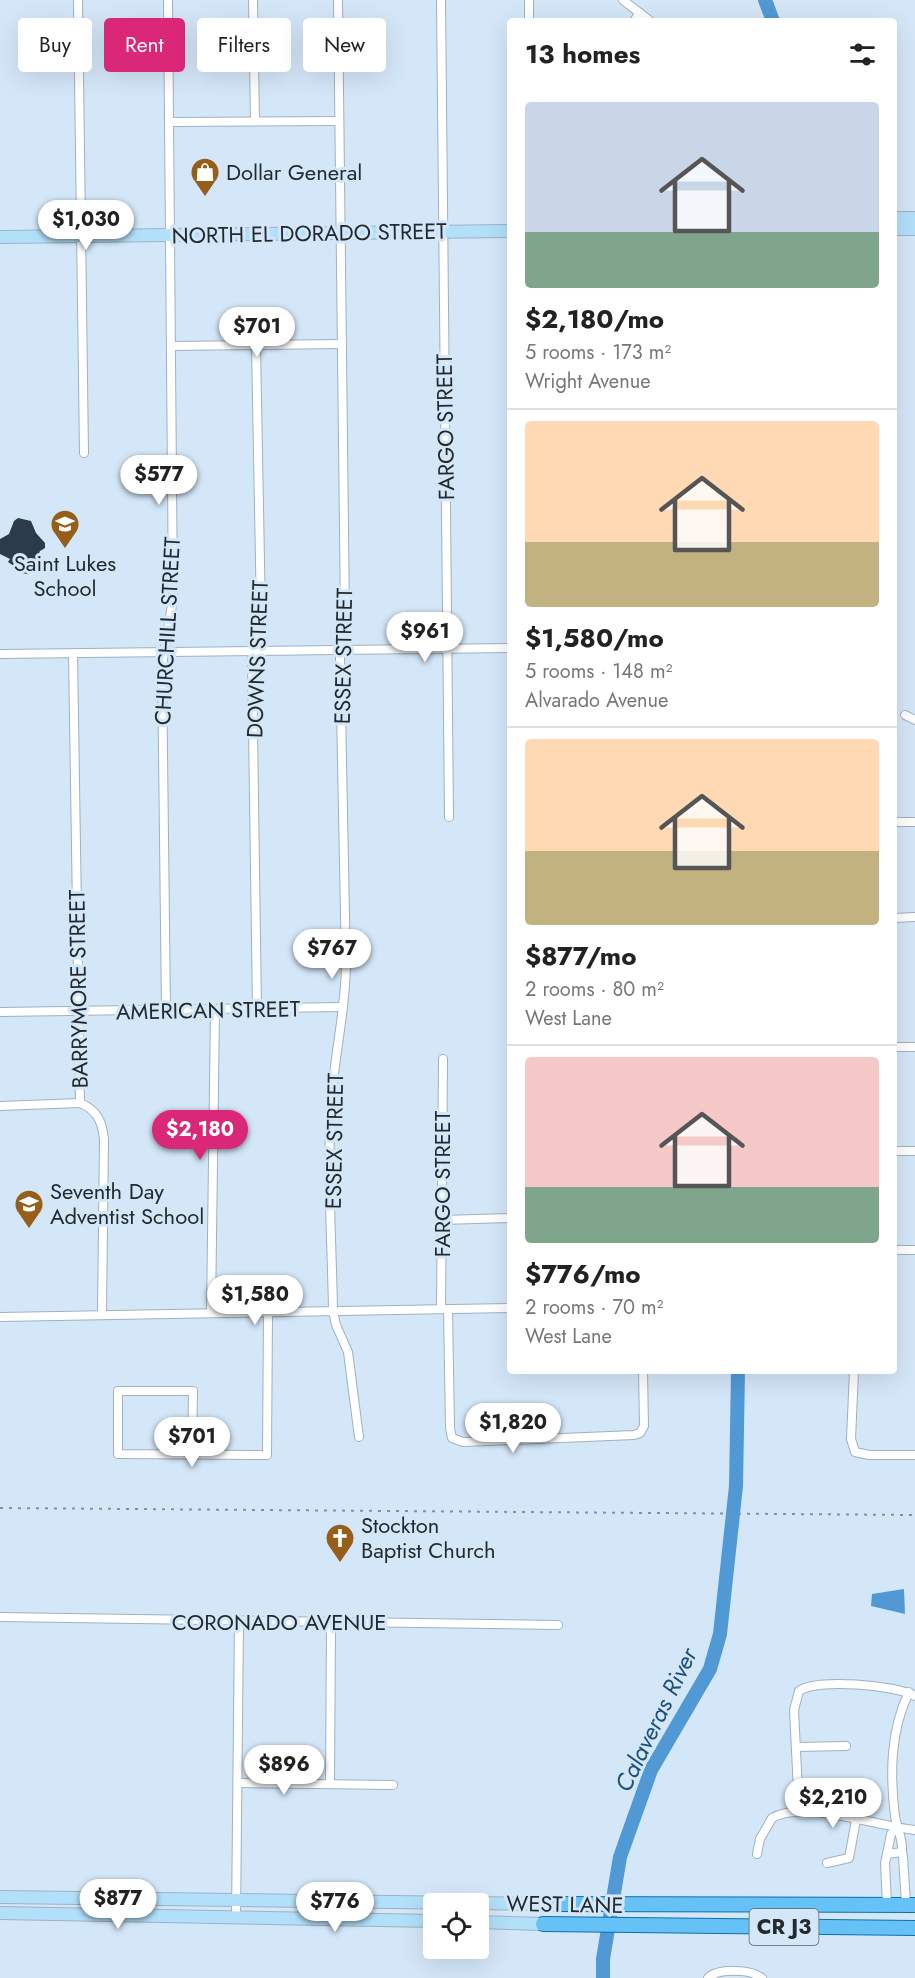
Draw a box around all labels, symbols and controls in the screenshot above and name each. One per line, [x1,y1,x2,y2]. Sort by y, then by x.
chip: Buy [18,18,92,72]
chip: Rent [104,18,185,72]
chip: Filters [197,18,291,72]
chip: New [303,18,386,72]
text: 13 homes [525,35,640,73]
icon: filters [846,38,879,71]
icon: home [648,141,756,249]
shop icon: Dollar General [189,156,221,198]
place label: Dollar General [226,156,362,188]
pin: $1,030 [37,200,135,251]
text: $1,030 [52,205,120,234]
street label: NORTH EL DORADO STREET [171,215,448,251]
text: $2,180/mo [525,300,664,338]
pin: $701 [221,307,293,358]
text: $701 [233,312,281,341]
text: 5 rooms · 173 m² [525,338,671,367]
street label: FARGO STREET [428,353,462,500]
text: Wright Avenue [525,367,650,396]
pin: $577 [123,455,195,506]
text: $577 [134,460,184,489]
icon: home [648,460,756,568]
school or university icon: Saint Lukes School [49,508,81,550]
street label: CHURCHILL STREET [146,535,188,726]
place label: Saint Lukes School [14,547,116,604]
street label: DOWNS STREET [238,579,276,739]
street label: ESSEX STREET [326,587,360,724]
pin: $961 [389,612,461,663]
text: $961 [400,617,450,646]
text: $1,580/mo [525,619,664,657]
text: 5 rooms · 148 m² [525,657,672,686]
text: Alvarado Avenue [525,686,668,715]
icon: home [648,778,756,886]
street label: BARRYMORE STREET [60,889,96,1089]
pin: $767 [296,929,368,980]
text: $767 [307,934,357,963]
text: $877/mo [525,937,637,975]
text: 2 rooms · 80 m² [525,975,664,1004]
street label: AMERICAN STREET [116,992,301,1028]
text: West Lane [525,1004,612,1033]
street label: ESSEX STREET [317,1072,351,1209]
icon: home [648,1096,756,1204]
pin: $2,180 [151,1110,249,1161]
street label: FARGO STREET [426,1110,458,1257]
text: $2,180 [166,1115,234,1144]
place label: Seventh Day Adventist School [50,1175,204,1232]
school or university icon: Seventh Day Adventist School [13,1188,45,1230]
text: $776/mo [525,1255,641,1293]
pin: $1,580 [206,1275,304,1326]
text: $1,580 [221,1280,289,1309]
text: 2 rooms · 70 m² [525,1293,663,1322]
text: West Lane [525,1322,612,1351]
pin: $1,820 [464,1403,562,1454]
text: $1,820 [479,1408,547,1437]
pin: $701 [156,1417,228,1468]
text: $701 [168,1422,216,1451]
place label: Stockton Baptist Church [361,1509,496,1566]
church icon: Stockton Baptist Church [324,1522,356,1564]
street label: CORONADO AVENUE [172,1606,386,1638]
water label: Calaveras River [606,1640,706,1798]
pin: $896 [248,1745,320,1796]
text: $896 [258,1750,310,1779]
pin: $2,210 [784,1778,882,1829]
text: $2,210 [799,1783,867,1812]
pin: $877 [82,1879,154,1930]
pin: $776 [299,1882,371,1933]
text: $877 [94,1884,142,1913]
text: $776 [310,1887,360,1916]
street label: WEST LANE [506,1887,624,1921]
map controls [423,1893,489,1959]
button: locate [423,1893,489,1959]
road number: CR J3 [750,1909,818,1945]

